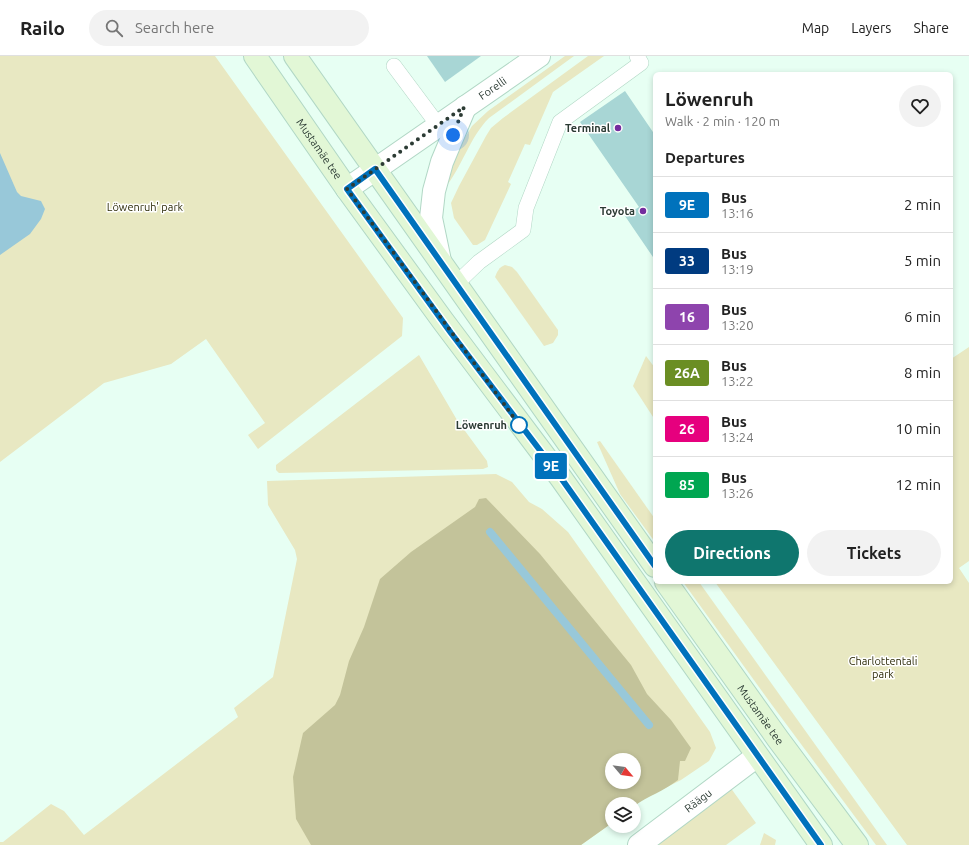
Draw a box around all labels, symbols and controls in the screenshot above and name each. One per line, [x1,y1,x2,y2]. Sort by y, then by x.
search box [89,10,369,46]
text: Railo [20,17,65,39]
icon: search [103,17,125,39]
text: Search here [135,19,214,36]
text: Map [802,20,829,36]
text: Layers [851,20,891,36]
text: Share [913,20,949,36]
street label: Forelli [476,74,509,102]
button: heart [899,85,941,127]
text: Löwenruh [665,88,754,110]
text: Walk · 2 min · 120 m [665,114,780,128]
street label: Mustamäe tee [294,116,344,181]
place label: Terminal [565,122,611,134]
marker: Terminal [613,123,623,133]
your location [443,125,463,145]
text: Departures [665,149,745,166]
text: Bus [721,189,747,206]
text: 2 min [904,196,941,213]
text: 9E [679,197,695,213]
park label: Löwenruh' park [107,201,184,213]
place label: Toyota [600,205,635,217]
marker: Toyota [638,206,648,216]
text: 13:16 [721,206,754,220]
text: Bus [721,245,747,262]
text: 5 min [904,252,941,269]
text: 33 [679,253,695,269]
text: 13:19 [721,262,754,276]
text: Bus [721,301,747,318]
text: 6 min [904,308,941,325]
text: 16 [679,309,695,325]
text: 13:20 [721,318,754,332]
text: Bus [721,357,747,374]
text: 8 min [904,364,941,381]
text: 26A [674,365,700,381]
text: 13:22 [721,374,754,388]
text: Bus [721,413,747,430]
marker: Löwenruh [510,416,528,434]
place label: Löwenruh [456,419,507,431]
text: 10 min [895,420,941,437]
text: 26 [679,421,695,437]
text: 13:24 [721,430,754,444]
line badge: 9E [533,453,569,479]
text: 9E [543,458,559,474]
text: Bus [721,469,747,486]
text: 12 min [895,476,941,493]
text: 85 [679,477,695,493]
text: 13:26 [721,486,754,500]
button: Directions [665,530,799,576]
button: Tickets [807,530,941,576]
park label: Charlottentali park [849,655,917,680]
street label: Mustamäe tee [735,682,786,747]
north arrow [605,753,641,789]
map controls [605,753,641,833]
street label: Räägu [682,786,714,814]
button: layers [605,797,641,833]

